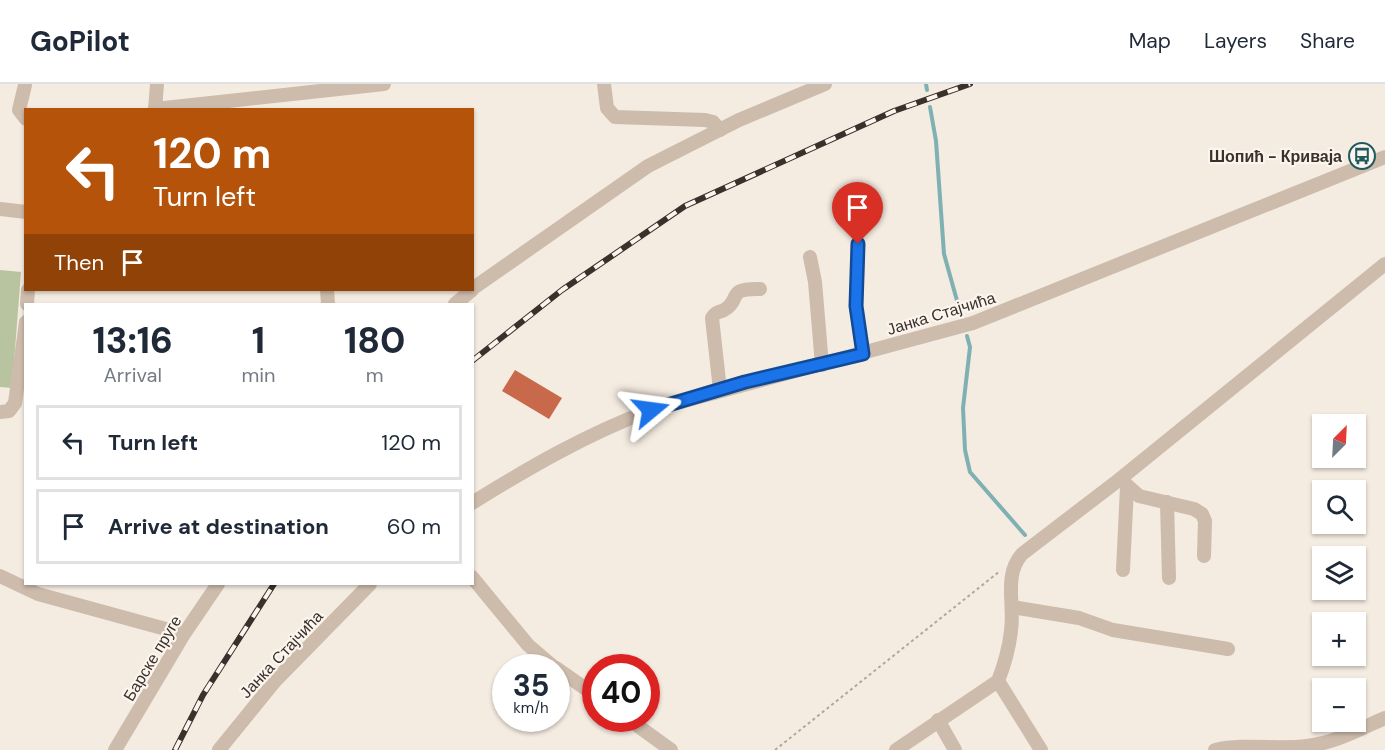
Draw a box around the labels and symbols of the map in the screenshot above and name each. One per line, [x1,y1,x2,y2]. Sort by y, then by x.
bus stop icon: Шопић - Криваја [1347,141,1377,171]
place label: Шопић - Криваја [1209,146,1342,167]
pin [832,182,883,244]
street label: Јанка Стајчића [884,287,998,340]
position arrow [619,378,683,442]
north arrow [1312,414,1366,468]
street label: Јанка Стајчића [235,606,327,703]
street label: Барске пруге [119,611,186,705]
speed limit sign: 40 [582,654,660,732]

